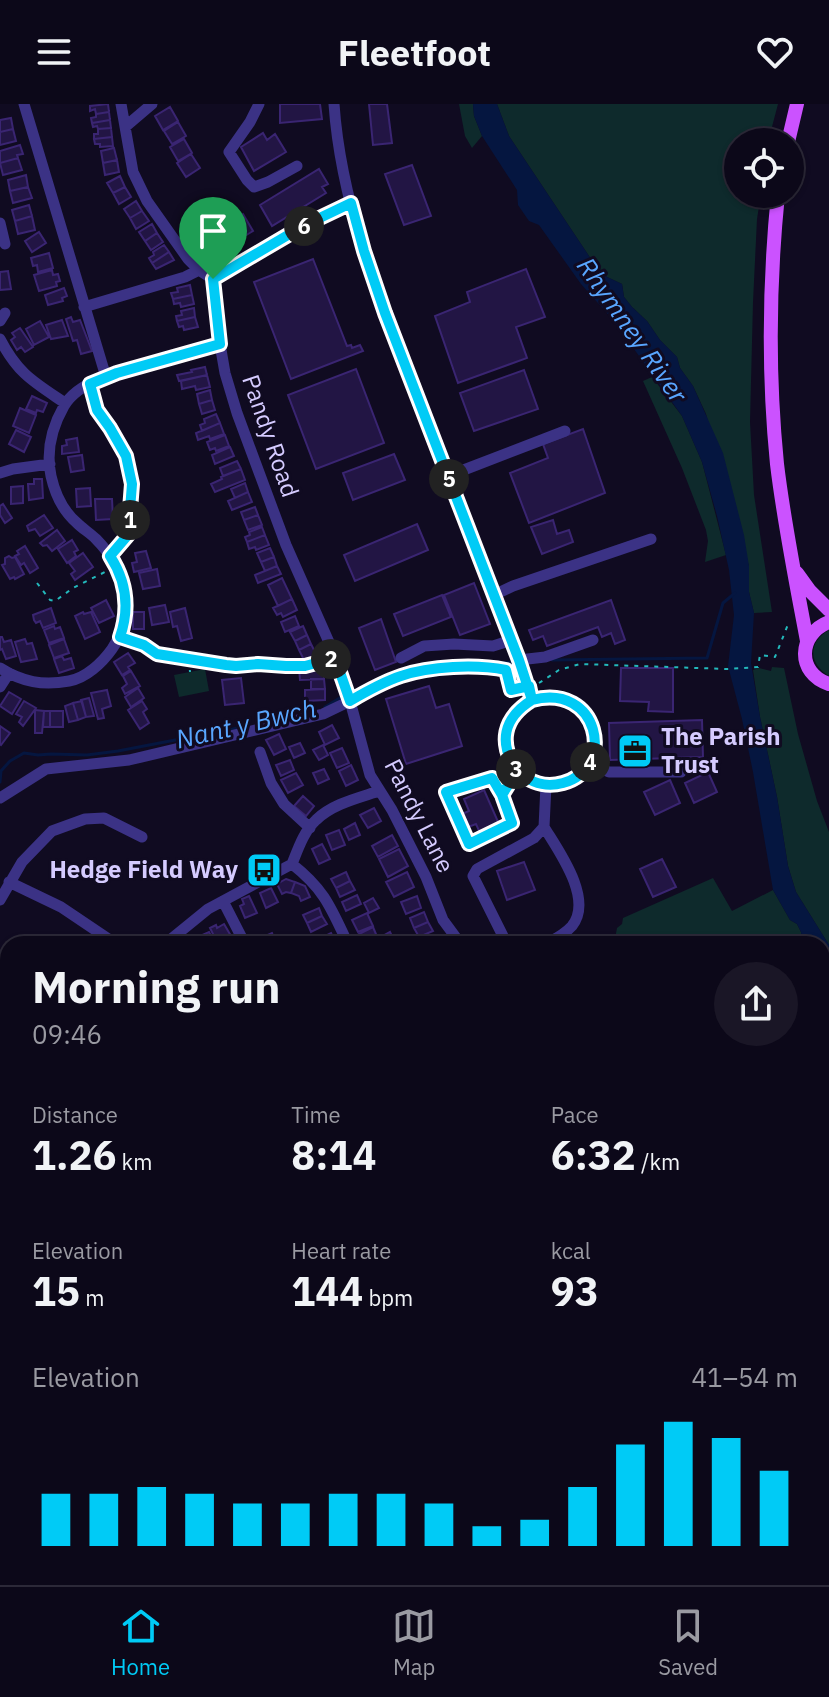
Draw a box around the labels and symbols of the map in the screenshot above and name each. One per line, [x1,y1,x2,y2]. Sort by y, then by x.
pin [179,197,247,279]
pin: 6 [284,206,324,246]
water label: Rhymney River [570,250,696,410]
street label: Pandy Road [235,370,307,501]
pin: 5 [429,459,469,499]
pin: 1 [110,500,150,540]
pin: 2 [311,639,351,679]
water label: Nant y Bwch [172,690,319,756]
place label: The Parish Trust [661,720,780,780]
office icon: The Parish Trust [616,732,654,770]
pin: 4 [570,742,610,782]
pin: 3 [496,749,536,789]
street label: Pandy Lane [378,753,462,878]
bus stop icon: Hedge Field Way [245,851,283,889]
place label: Hedge Field Way [49,853,238,885]

